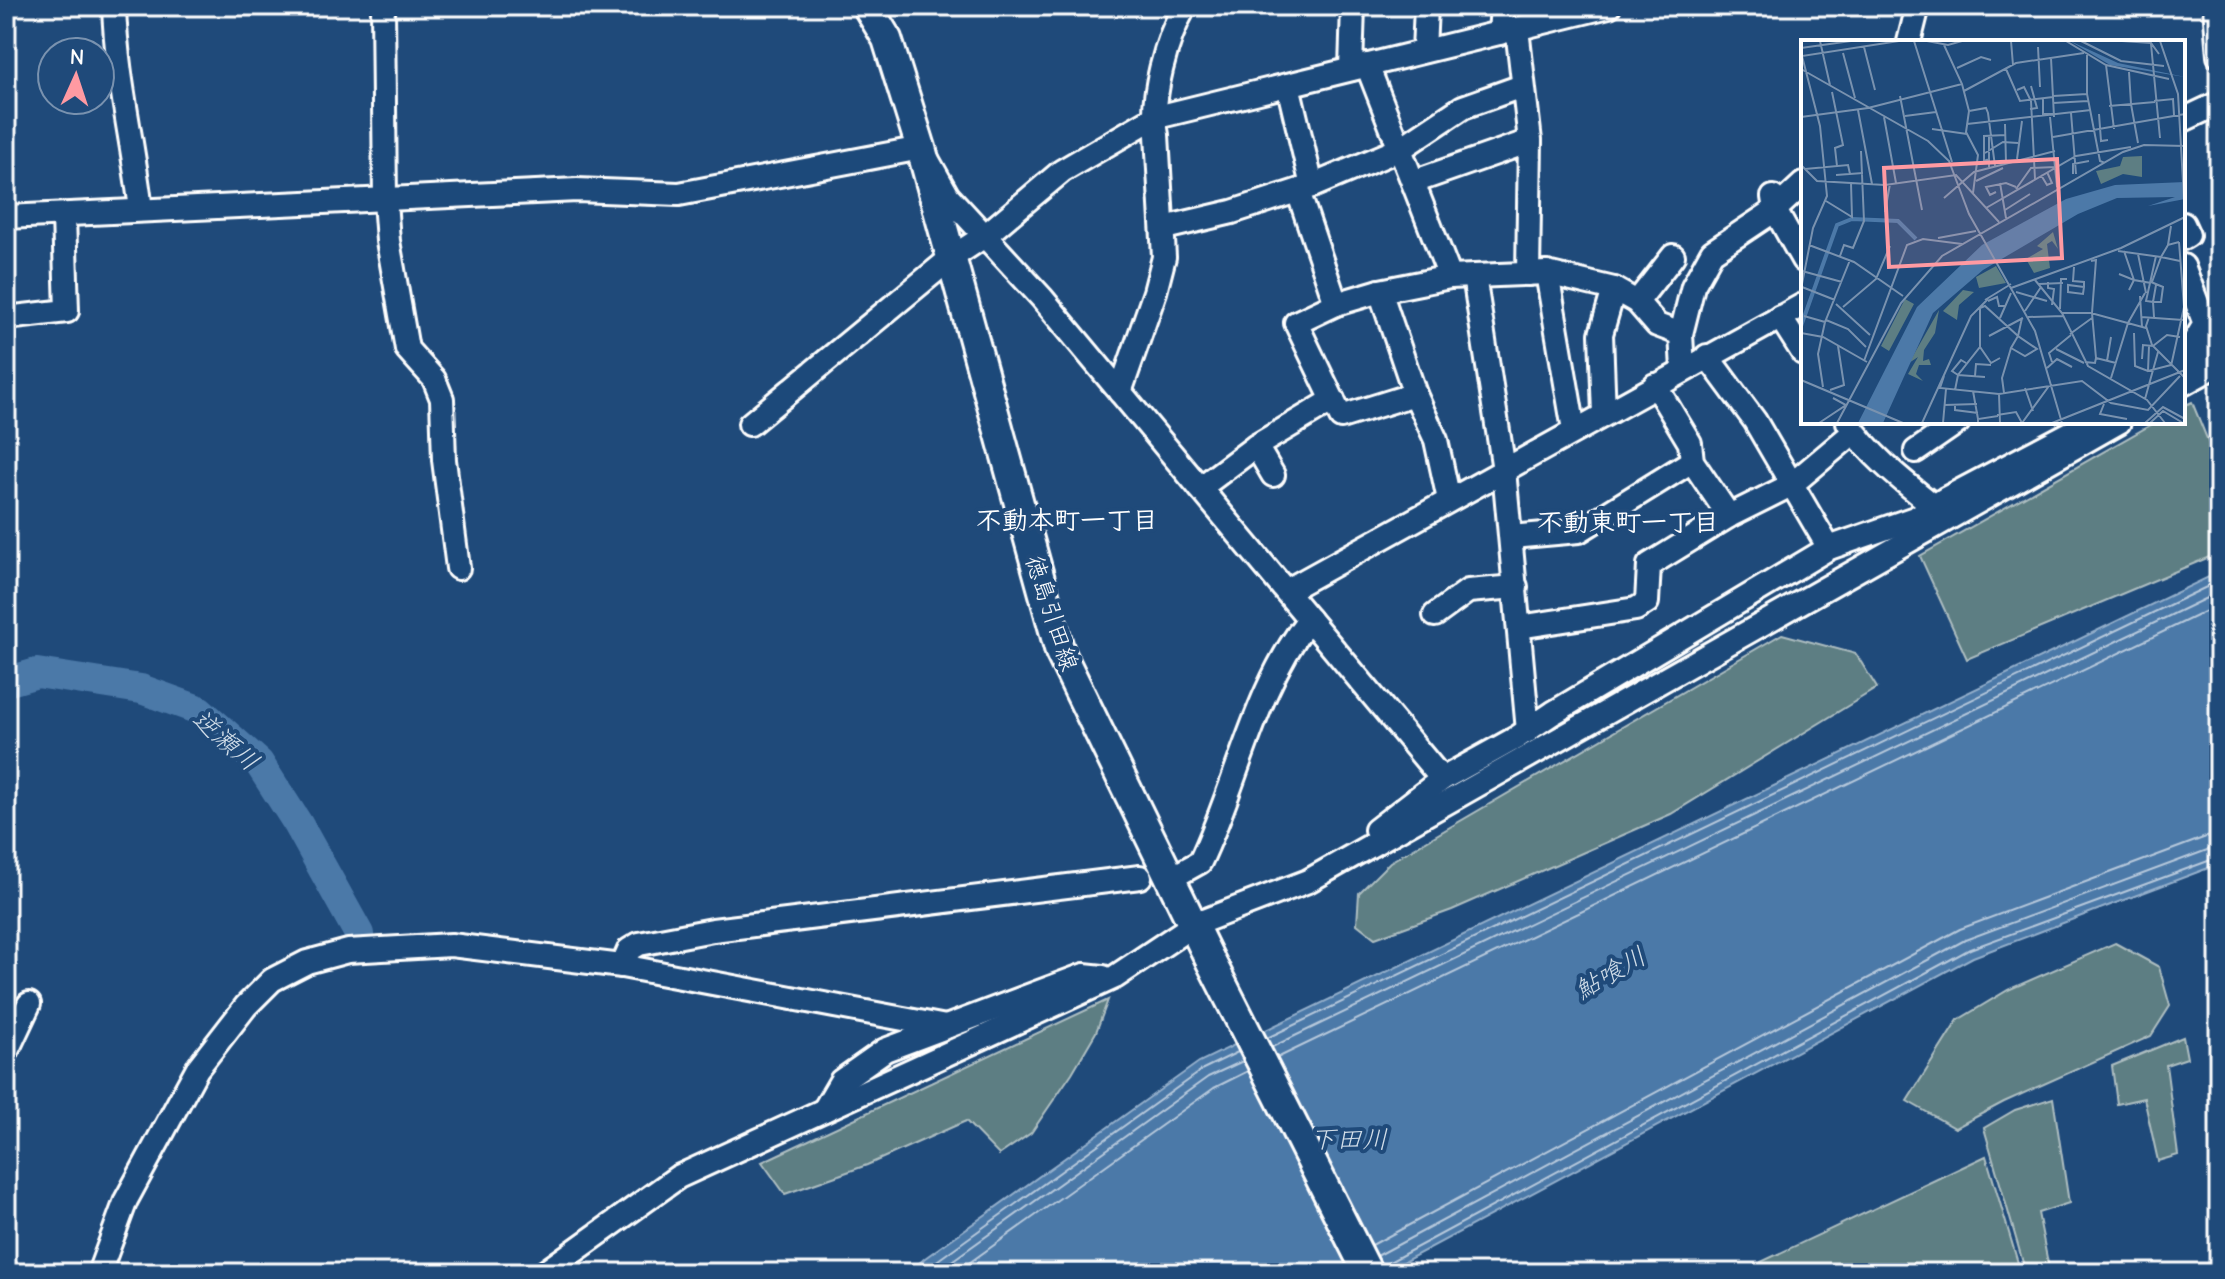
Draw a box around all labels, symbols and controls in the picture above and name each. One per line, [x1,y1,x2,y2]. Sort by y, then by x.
north arrow [36,36,116,116]
inset map [1801,40,2185,424]
text: N [69,44,85,70]
district label: 不動本町一丁目 [976,506,1158,536]
district label: 不動東町一丁目 [1537,508,1719,538]
street label: 徳島引田線 [1020,552,1084,674]
water label: 逆瀬川 [186,704,265,778]
water label: 鮎喰川 [1569,941,1652,1006]
water label: 下田川 [1310,1125,1388,1155]

